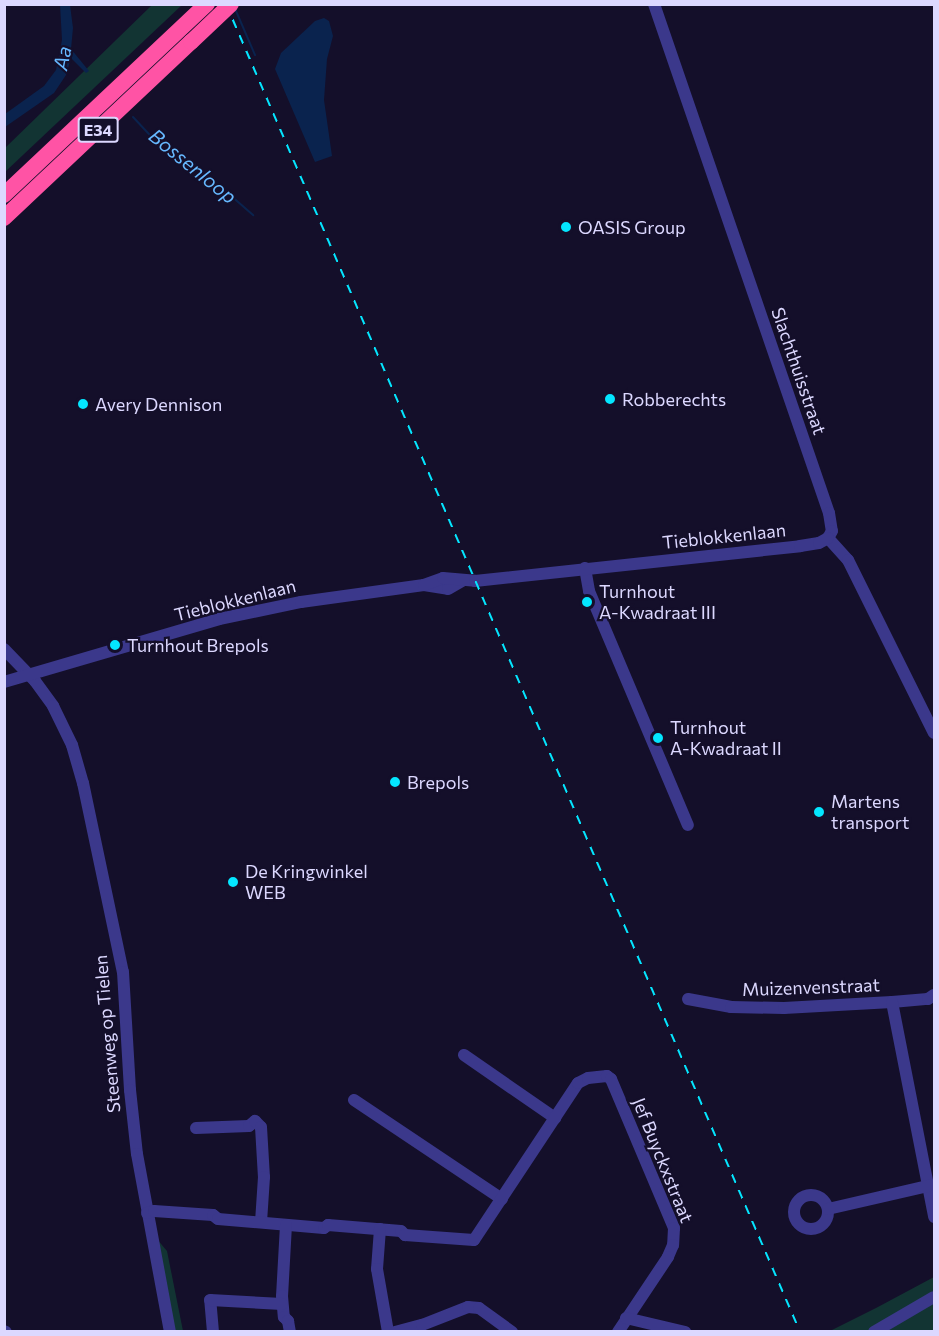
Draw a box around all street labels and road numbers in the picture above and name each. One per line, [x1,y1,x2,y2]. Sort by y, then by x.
road number: E34 [77,117,119,143]
street label: Slachthuisstraat [767,305,831,437]
street label: Tieblokkenlaan [661,519,787,553]
street label: Tieblokkenlaan [172,574,298,626]
street label: Steenweg op Tielen [89,954,125,1114]
street label: Muizenvenstraat [742,974,880,1000]
street label: Jef Buyckxstraat [628,1094,698,1226]

